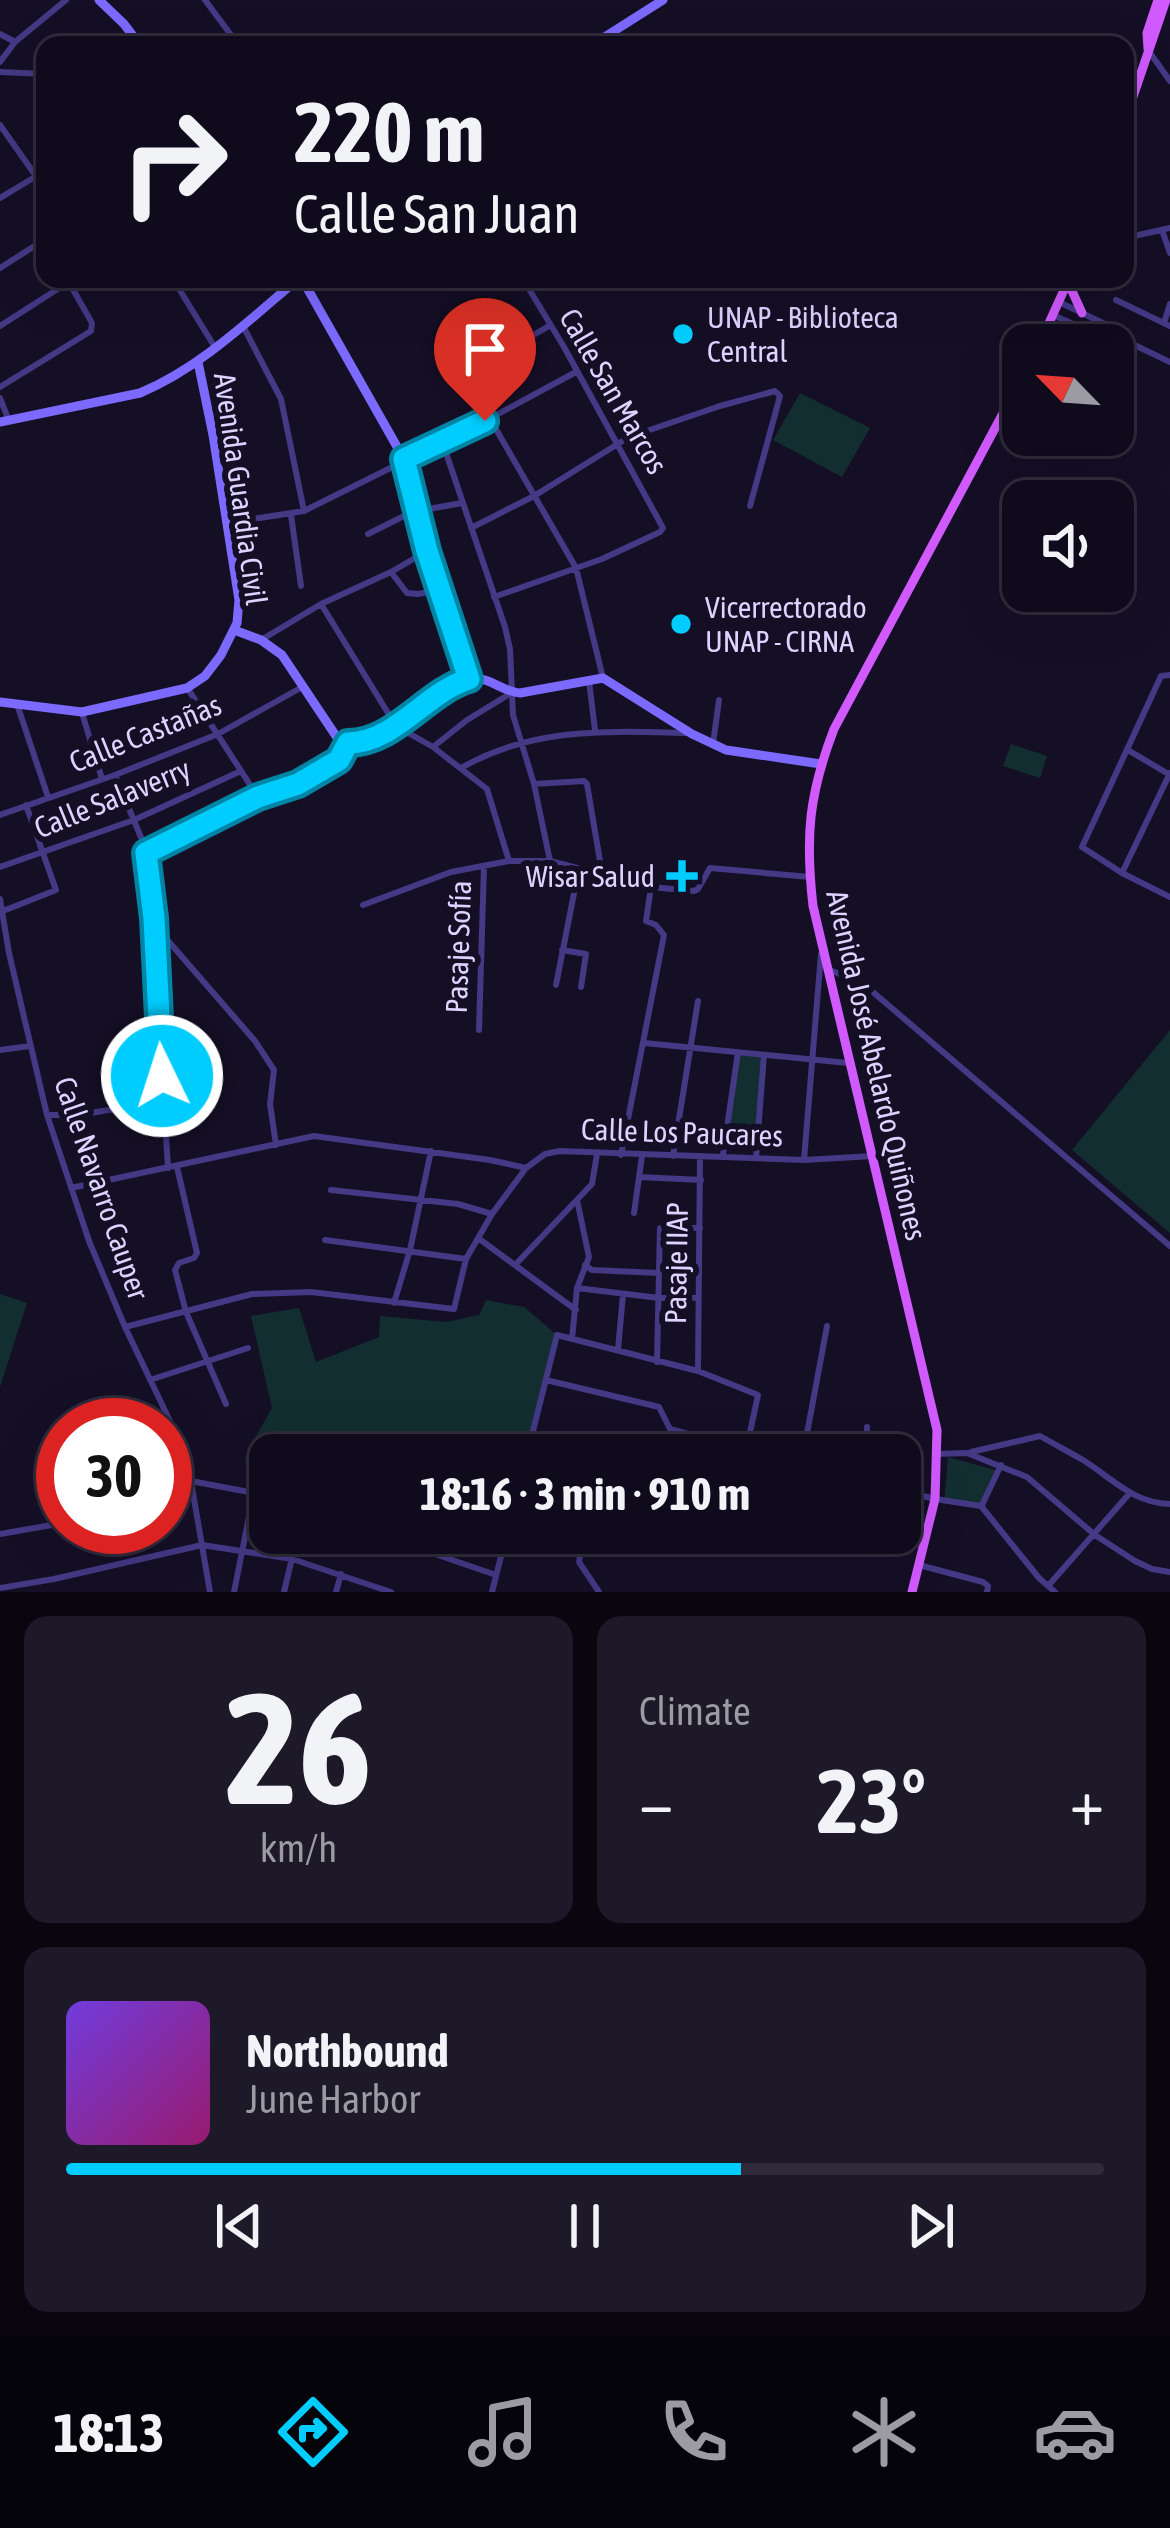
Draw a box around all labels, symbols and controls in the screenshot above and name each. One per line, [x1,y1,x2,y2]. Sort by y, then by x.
icon: right [96,84,252,240]
text: 220 m [294,84,484,180]
text: Calle San Juan [294,183,579,244]
pin [434,298,536,421]
place label: UNAP - Biblioteca Central [707,300,899,368]
street label: Calle San Marcos [553,303,675,479]
icon: arrive [452,316,518,382]
marker: UNAP - Biblioteca Central [670,321,696,347]
north arrow [1002,324,1134,456]
map controls [1002,324,1134,612]
street label: Avenida Guardia Civil [208,371,274,607]
button: sound [1002,480,1134,612]
place label: Vicerrectorado UNAP - CIRNA [705,590,867,658]
marker: Vicerrectorado UNAP - CIRNA [668,611,694,637]
street label: Calle Castañas [64,687,226,779]
street label: Calle Salaverry [29,751,195,845]
place label: Wisar Salud [526,859,655,893]
marker: Wisar Salud [666,860,698,892]
street label: Pasaje Sofía [439,880,477,1014]
street label: Avenida José Abelardo Quiñones [820,887,934,1243]
position arrow [99,1013,225,1139]
street label: Calle Navarro Cauper [48,1072,156,1305]
street label: Calle Los Paucares [581,1111,783,1153]
street label: Pasaje IIAP [658,1202,694,1324]
speed limit sign: 30 [36,1398,192,1554]
text: 18:16 · 3 min · 910 m [420,1468,750,1520]
text: 26 [225,1658,372,1837]
text: Climate [639,1689,751,1733]
text: 23° [817,1749,926,1852]
text: − [639,1763,673,1839]
text: + [1070,1763,1104,1839]
text: km/h [260,1826,337,1870]
text: Northbound [246,2025,449,2077]
text: June Harbor [246,2077,420,2121]
icon: previous [206,2193,272,2259]
icon: pause [552,2193,618,2259]
icon: next [898,2193,964,2259]
icon: directions [271,2390,355,2474]
icon: music [461,2390,545,2474]
icon: phone [652,2390,736,2474]
icon: climate [842,2390,926,2474]
icon: car [1033,2390,1117,2474]
text: 18:13 [53,2402,164,2463]

